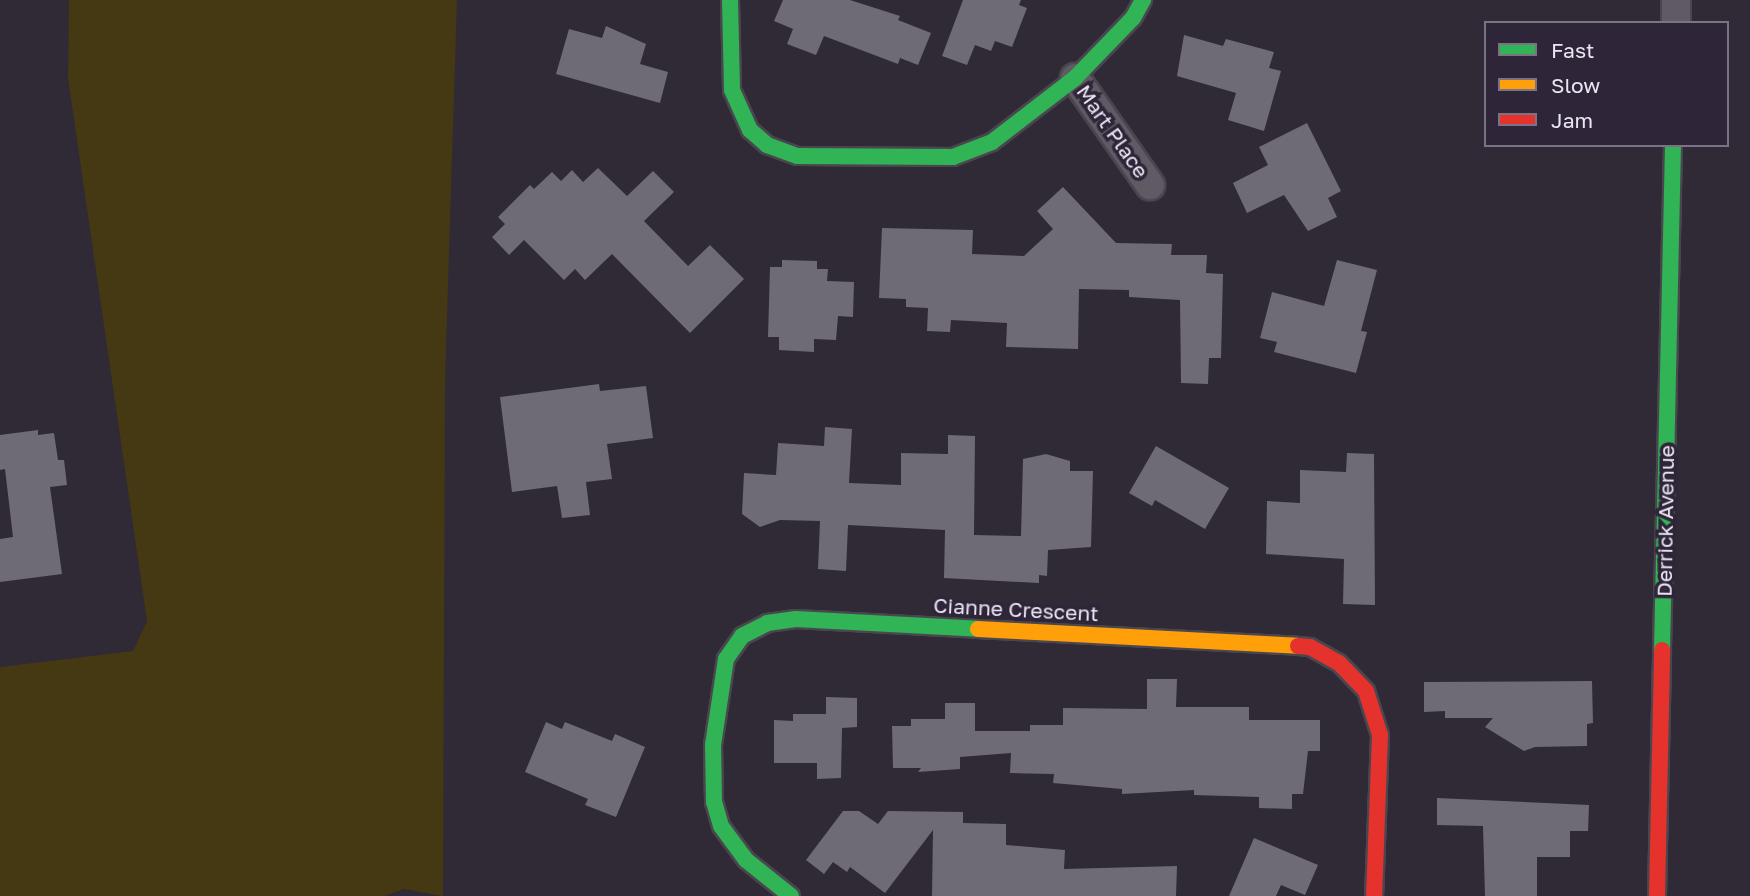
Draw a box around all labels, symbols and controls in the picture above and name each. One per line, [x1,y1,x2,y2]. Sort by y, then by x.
legend [1484,21,1729,147]
text: Fast [1551,37,1594,63]
text: Slow [1551,72,1600,98]
street label: Mart Place [1072,79,1154,183]
text: Jam [1551,107,1593,133]
street label: Derrick Avenue [1651,445,1679,597]
street label: Cianne Crescent [933,592,1099,626]

